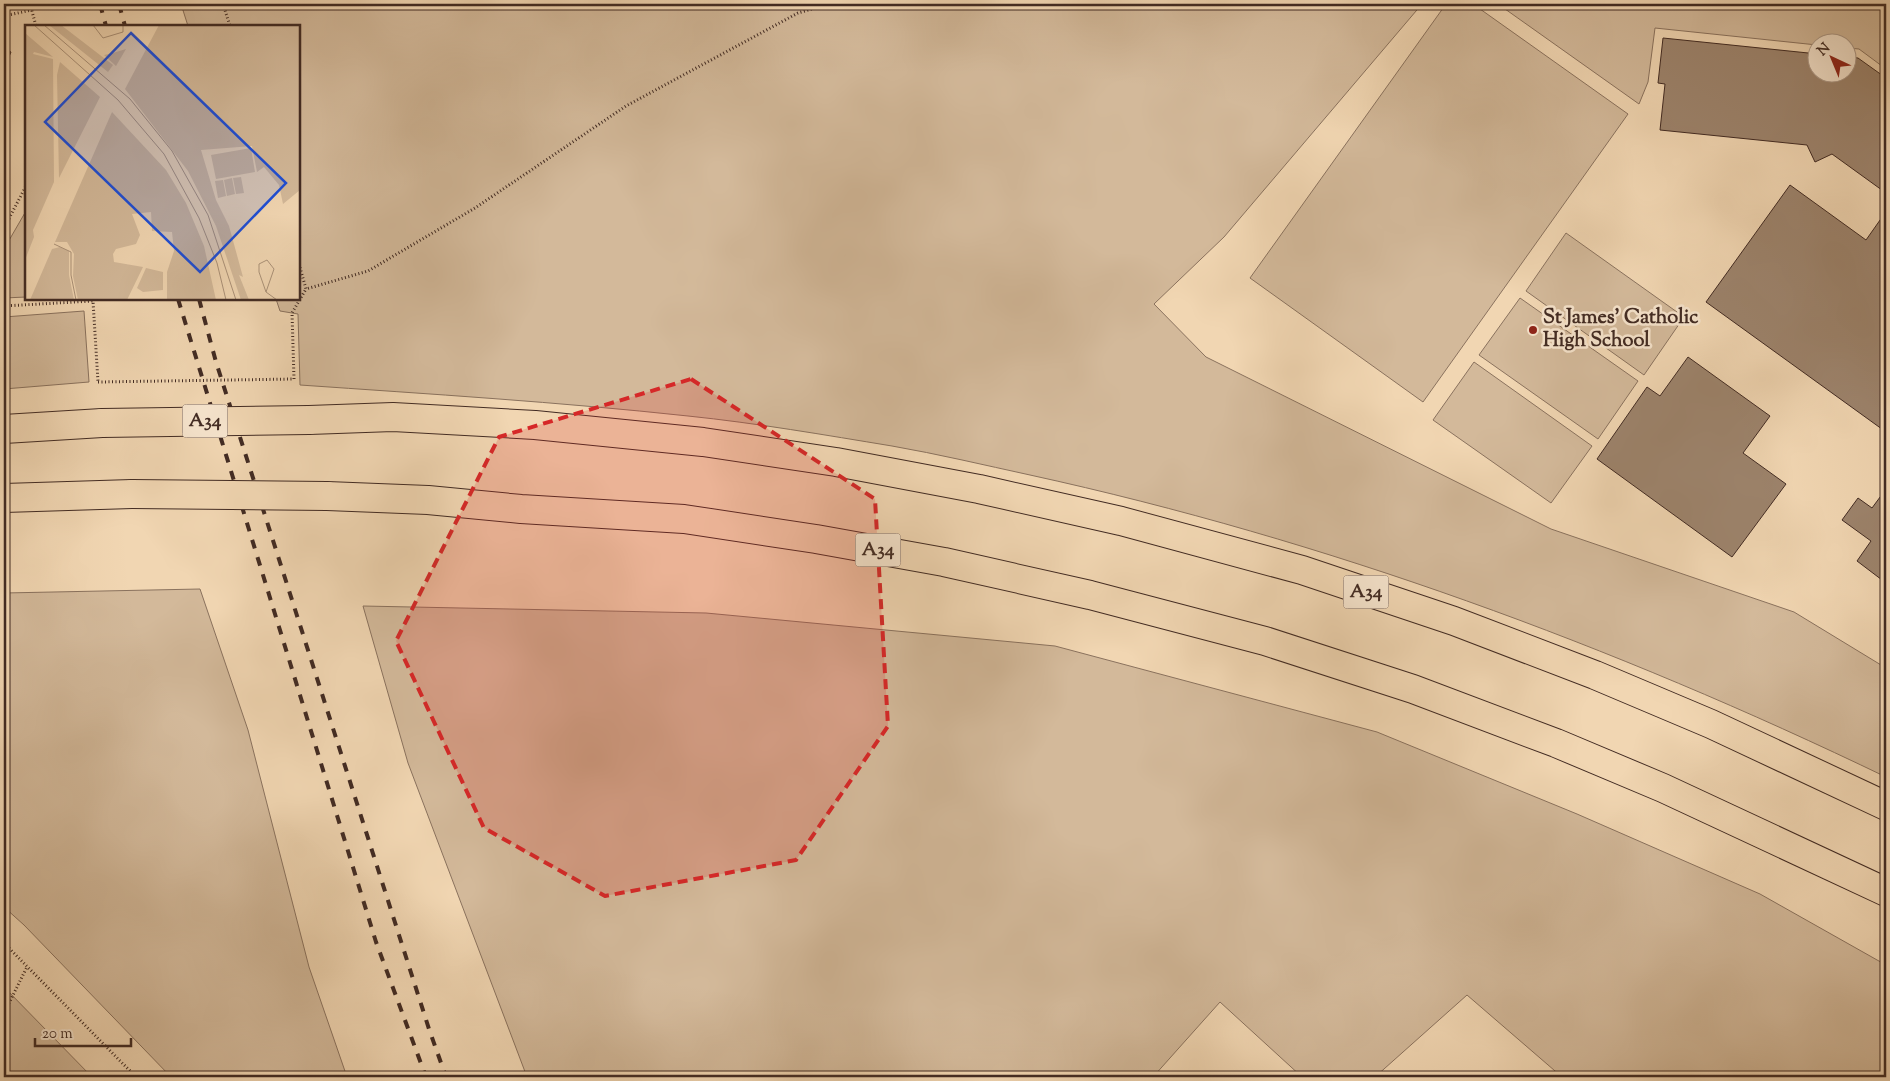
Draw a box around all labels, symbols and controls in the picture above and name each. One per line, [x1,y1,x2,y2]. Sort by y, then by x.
inset map [25,25,300,300]
north arrow [1808,32,1858,82]
text: N [1813,39,1835,61]
place label: St James' Catholic High School [1543,304,1698,356]
marker: St James' Catholic High School [1527,324,1539,336]
road number: A34 [182,404,228,438]
road number: A34 [856,534,900,566]
road number: A34 [1344,576,1388,608]
scale bar [35,1016,131,1048]
text: 20 m [42,1024,73,1045]

